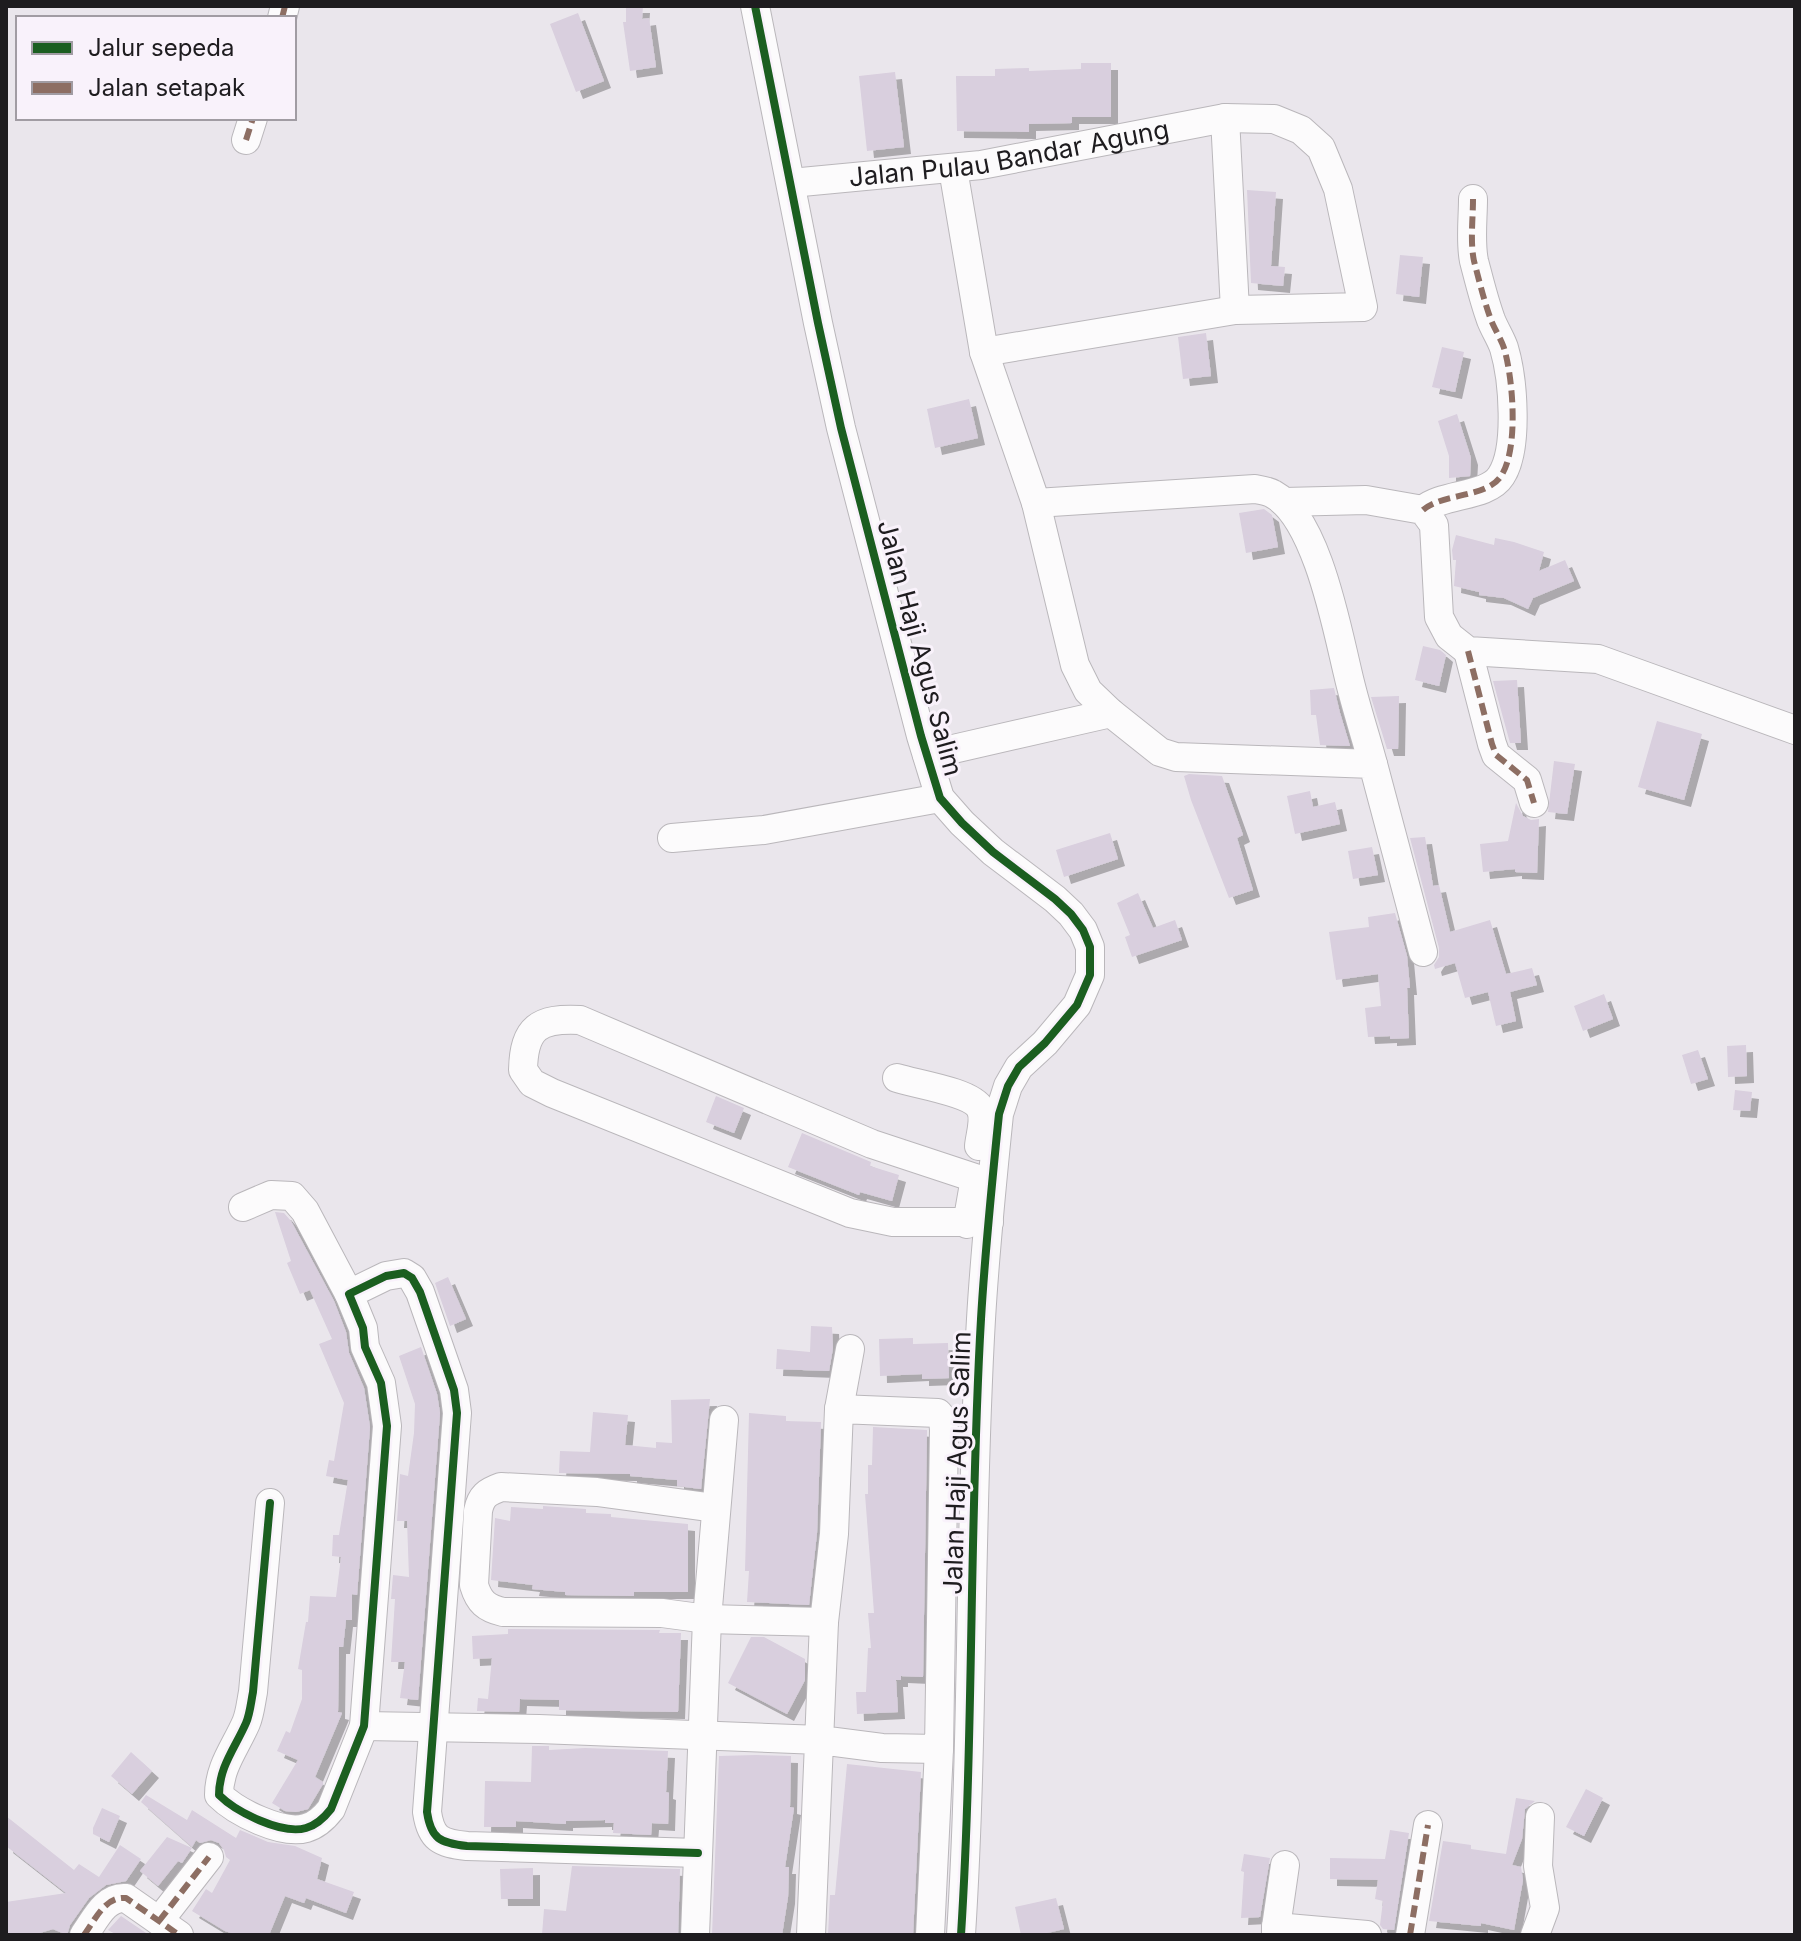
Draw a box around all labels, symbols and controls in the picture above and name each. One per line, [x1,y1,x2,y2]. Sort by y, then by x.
legend [16,16,296,120]
text: Jalur sepeda [88,33,234,62]
text: Jalan setapak [88,73,245,102]
street label: Jalan Pulau Bandar Agung [847,113,1171,192]
street label: Jalan Haji Agus Salim [871,516,970,779]
street label: Jalan Haji Agus Salim [936,1331,977,1595]

